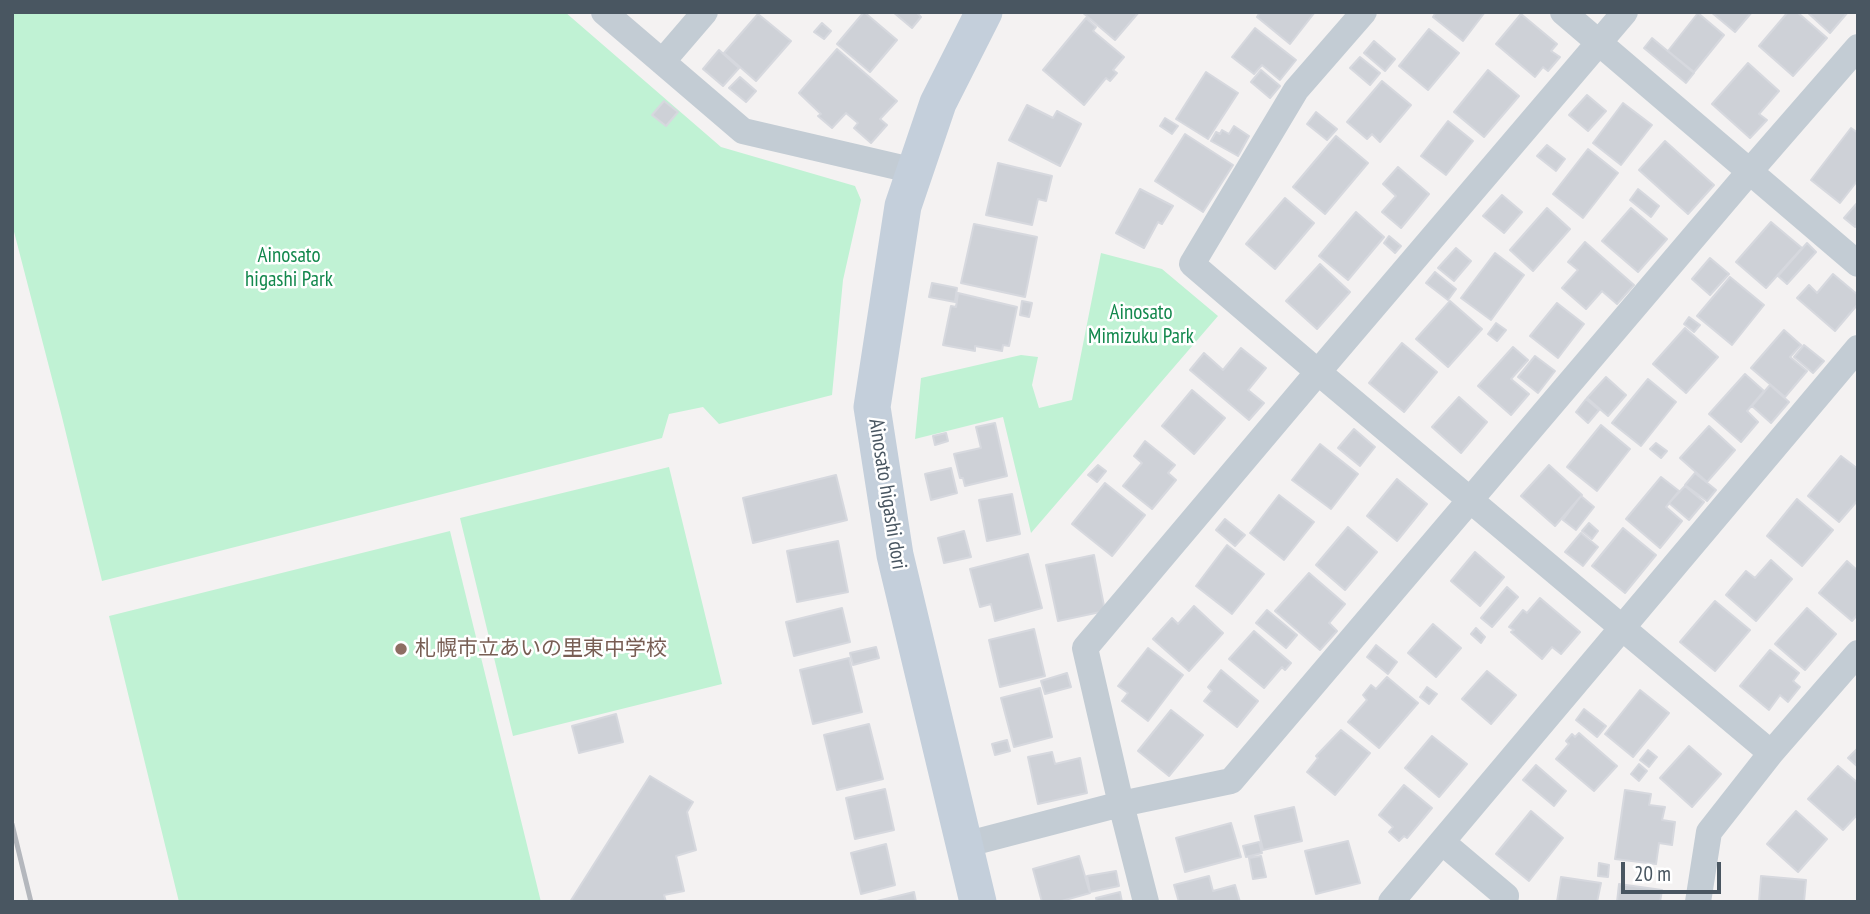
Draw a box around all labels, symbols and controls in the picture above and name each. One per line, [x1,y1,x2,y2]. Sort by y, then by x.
park label: Ainosato higashi Park [245,243,333,293]
park label: Ainosato Mimizuku Park [1088,300,1194,350]
street label: Ainosato higashi dori [863,417,911,571]
place label: 札幌市立あいの里東中学校 [415,636,667,662]
marker: 札幌市立あいの里東中学校 [393,641,409,657]
scale bar [1625,848,1725,892]
text: 20 m [1634,860,1671,887]

